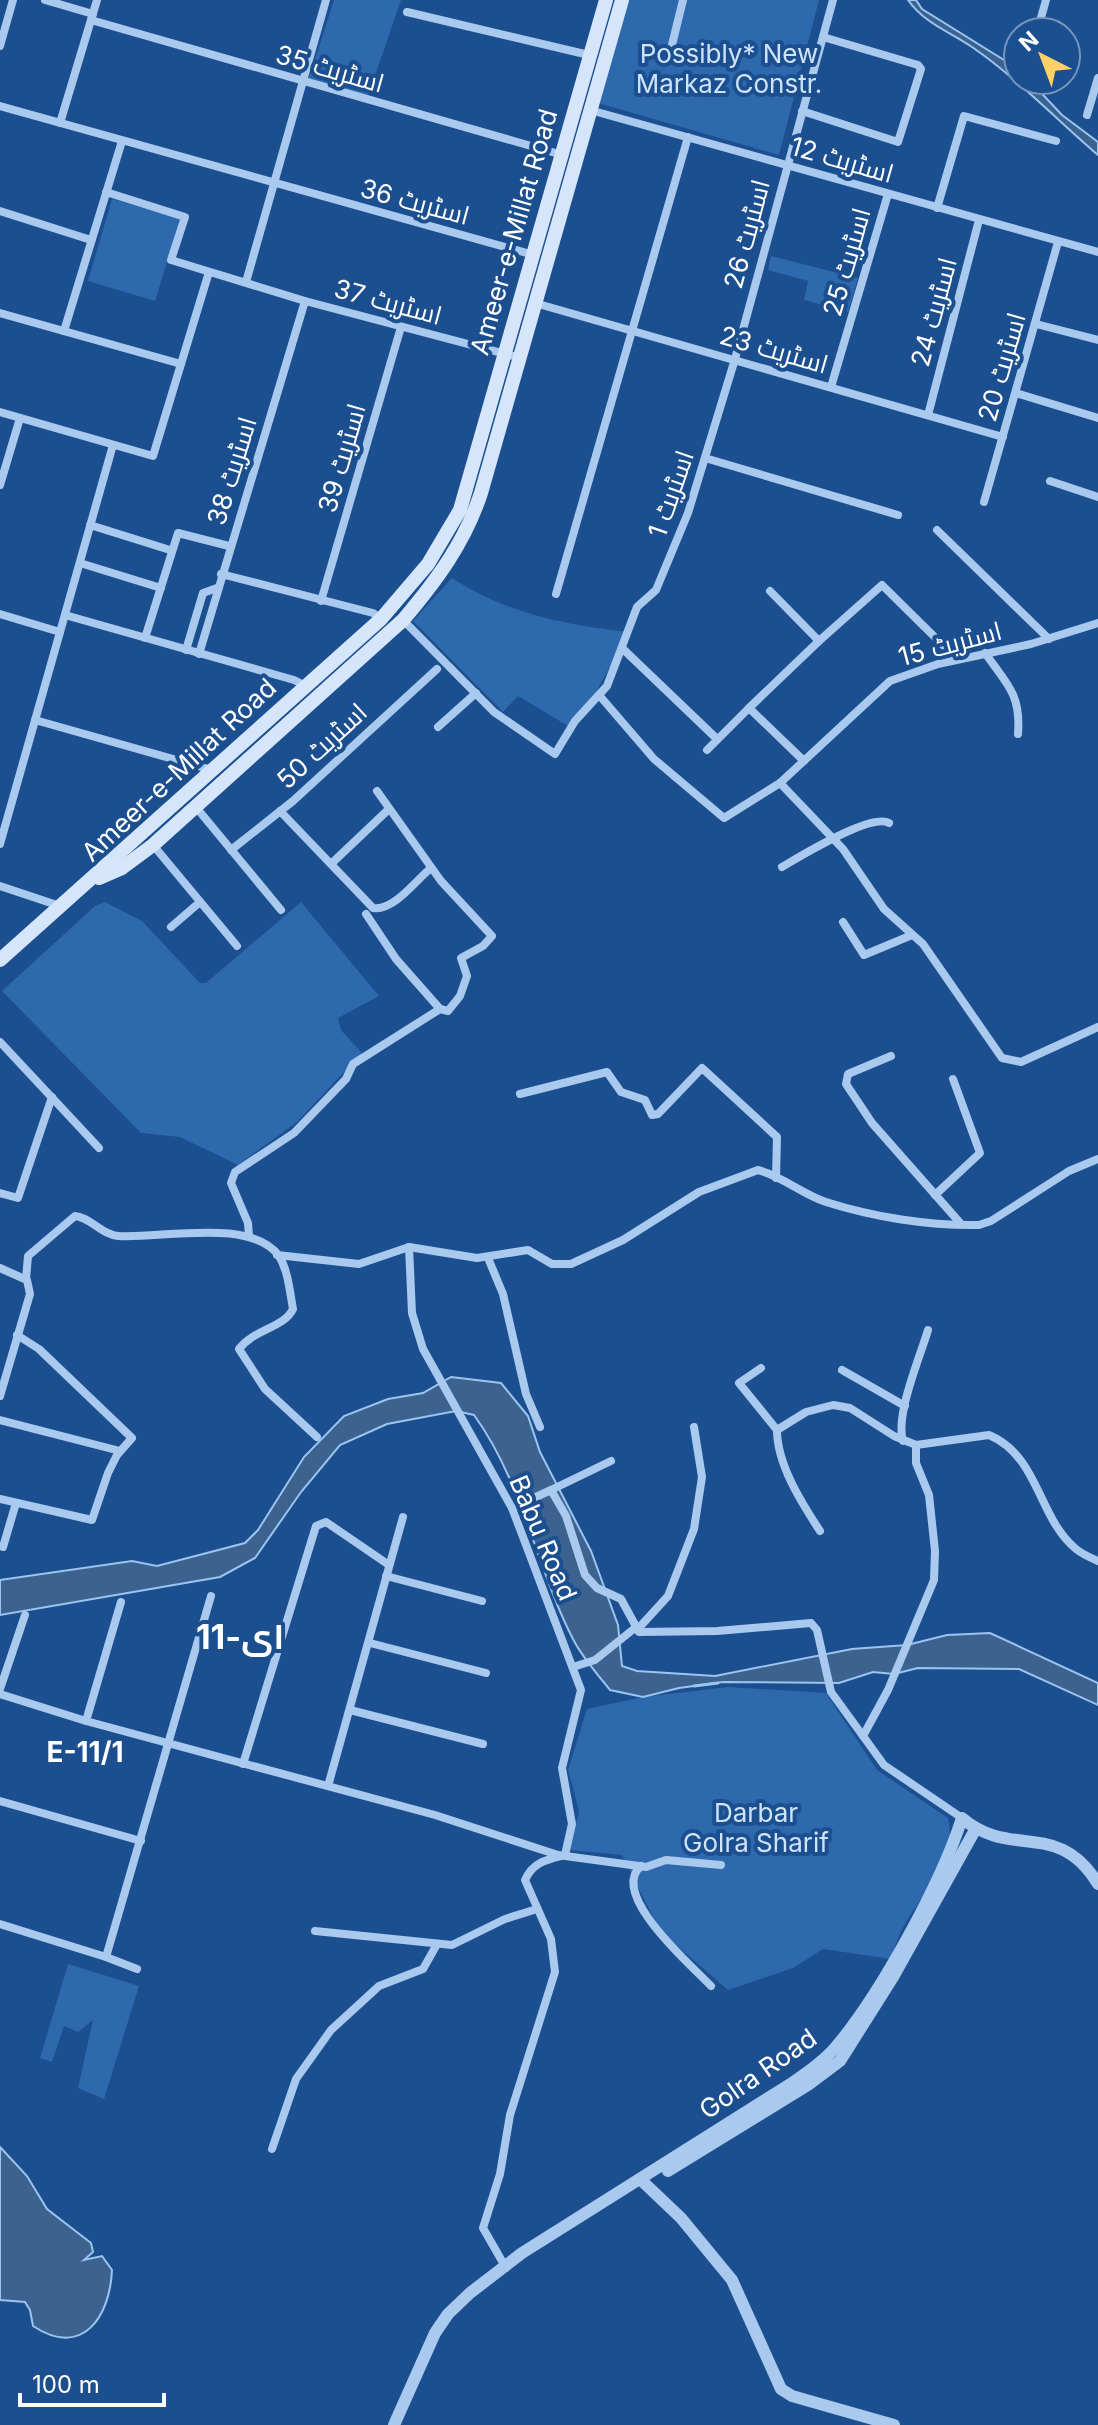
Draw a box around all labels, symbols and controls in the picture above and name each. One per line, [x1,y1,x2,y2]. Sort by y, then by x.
north arrow [1002,16,1082,96]
text: N [1014,26,1044,56]
street label: اسٹریٹ 35 [272,38,388,99]
park label: Possibly* New Markaz Constr. [636,38,822,99]
street label: Ameer-e-Millat Road [464,105,563,358]
street label: اسٹریٹ 12 [787,130,897,189]
street label: اسٹریٹ 36 [357,172,473,231]
street label: اسٹریٹ 26 [717,176,776,292]
street label: اسٹریٹ 25 [816,204,877,320]
street label: اسٹریٹ 24 [904,254,963,370]
street label: اسٹریٹ 37 [331,272,445,331]
street label: اسٹریٹ 20 [971,309,1032,425]
street label: اسٹریٹ 23 [716,319,832,380]
street label: اسٹریٹ 39 [311,400,372,516]
street label: اسٹریٹ 38 [200,413,263,529]
street label: اسٹریٹ 1 [641,446,700,541]
street label: اسٹریٹ 15 [895,615,1005,672]
street label: Ameer-e-Millat Road [75,672,282,868]
street label: اسٹریٹ 50 [270,696,373,795]
street label: Babu Road [503,1471,584,1605]
district label: ای-11 [196,1616,284,1657]
district label: E-11/1 [46,1735,124,1769]
park label: Darbar Golra Sharif [683,1797,829,1858]
street label: Golra Road [693,2022,822,2125]
scale bar [20,2357,164,2407]
text: 100 m [32,2370,100,2399]

